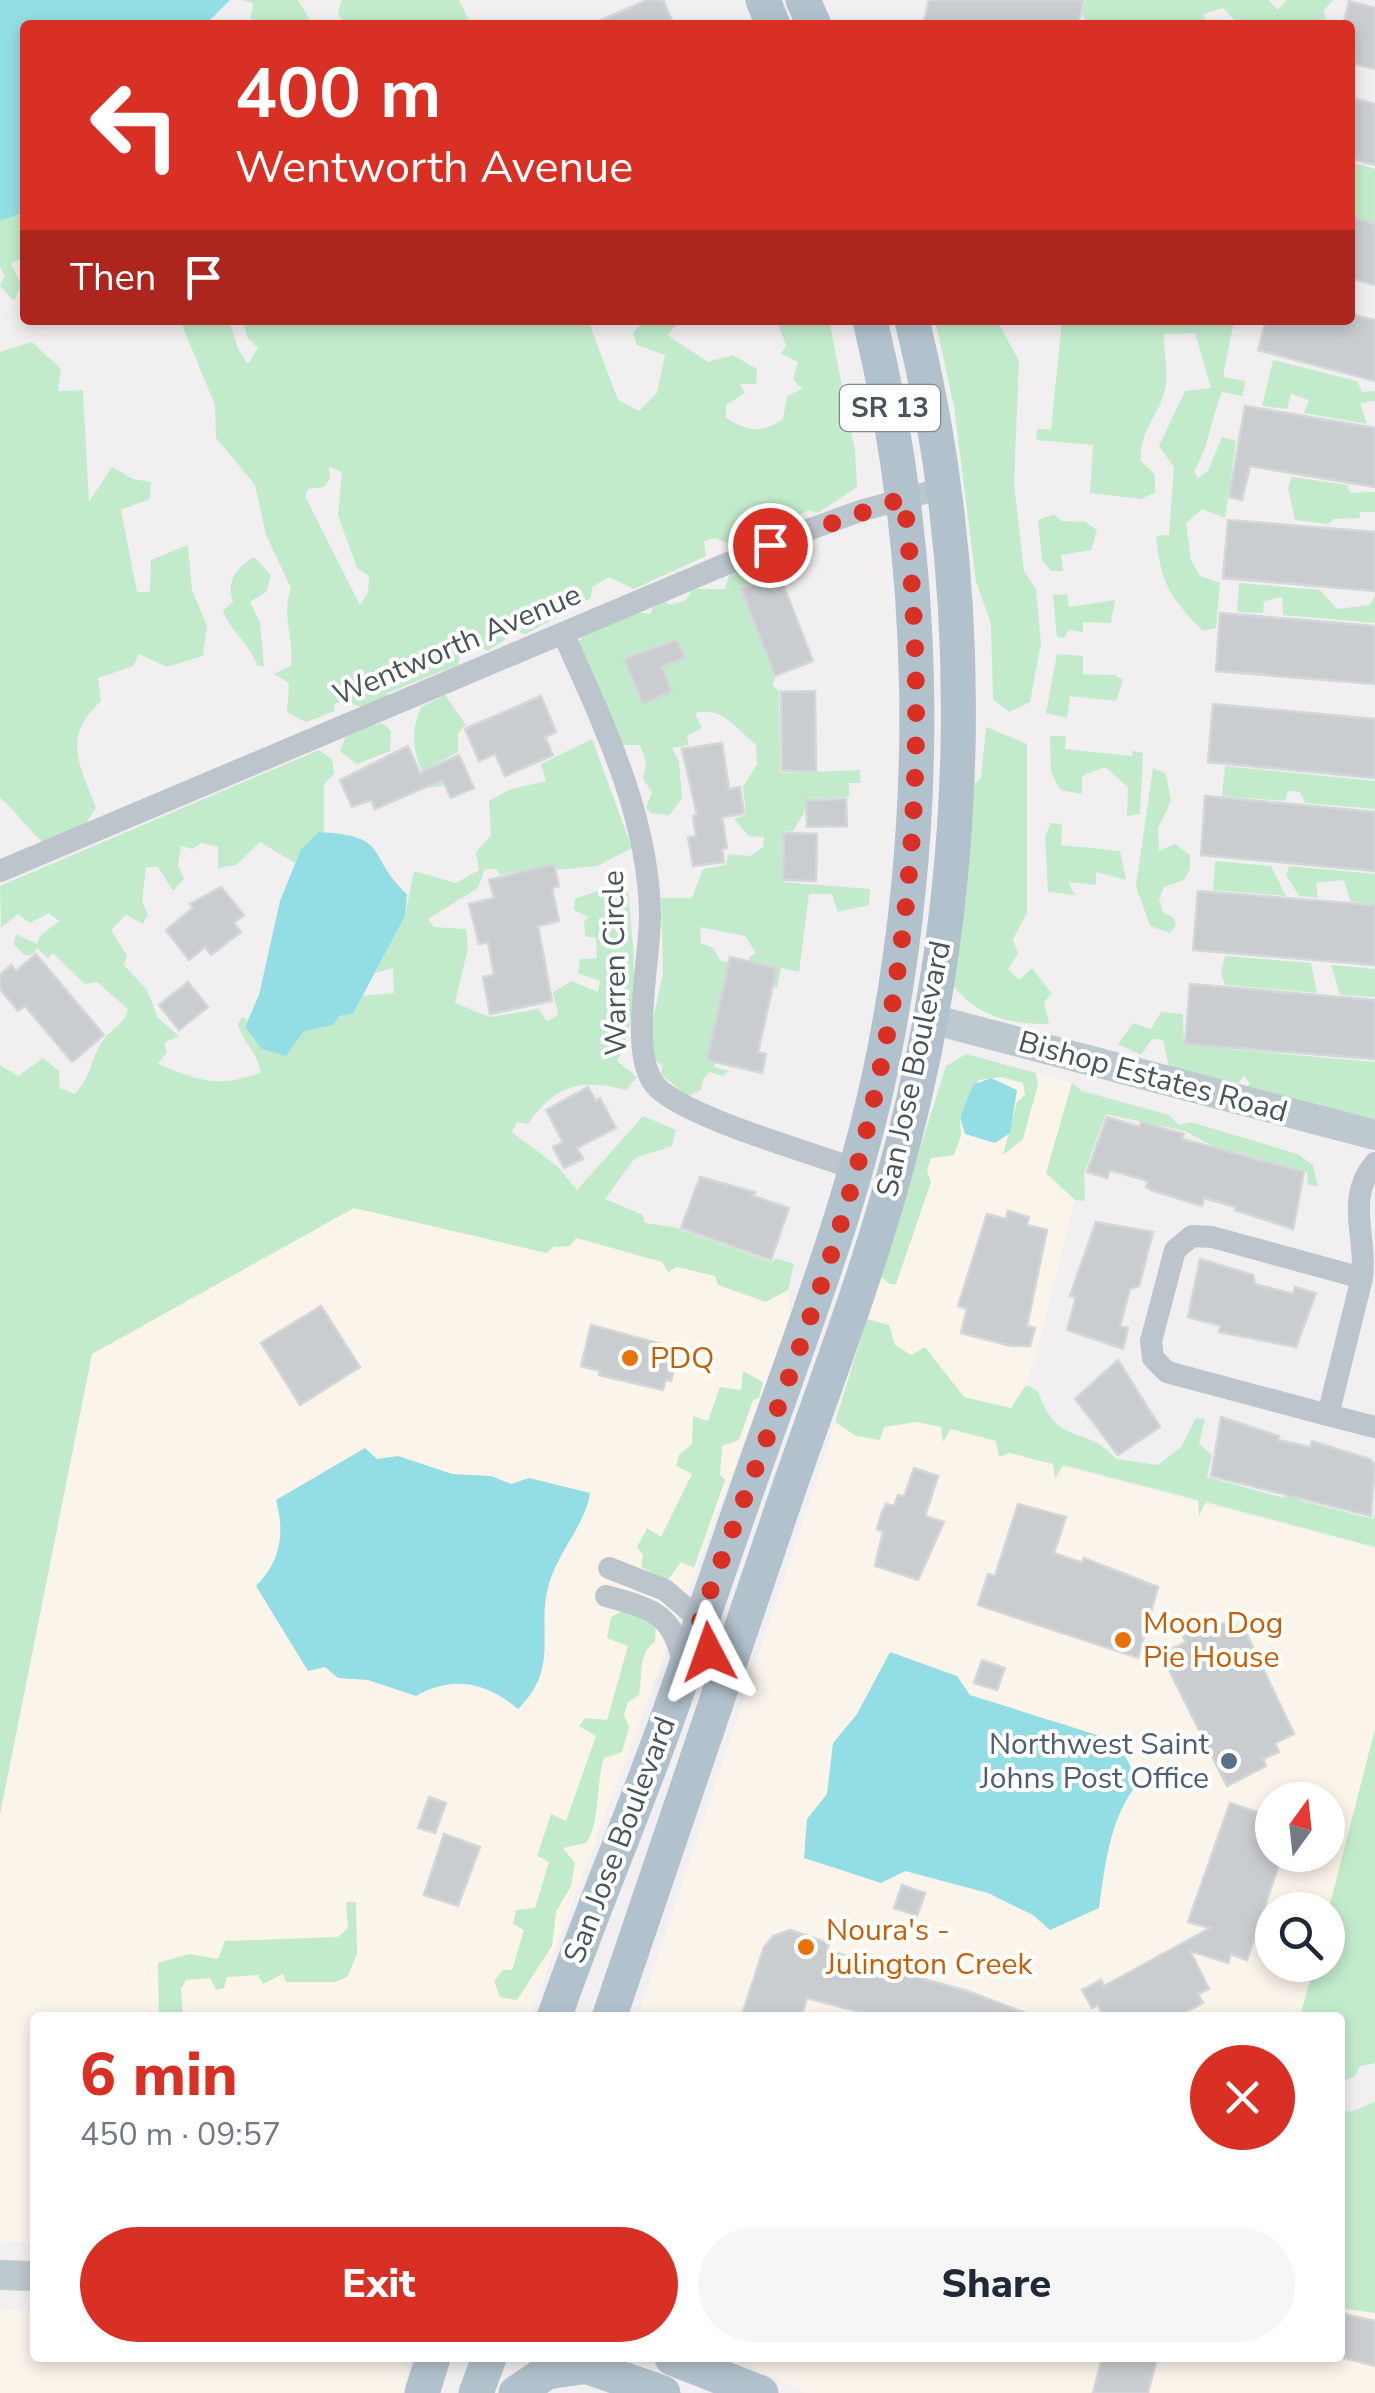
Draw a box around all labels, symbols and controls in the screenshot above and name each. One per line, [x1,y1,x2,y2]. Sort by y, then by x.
text: 400 m [235,46,441,142]
icon: left [70,60,200,190]
text: Wentworth Avenue [235,137,633,198]
icon: arrive [176,250,231,305]
text: Then [70,252,156,303]
road number: SR 13 [840,385,940,431]
pin [728,503,813,588]
icon: arrive [743,518,798,573]
street label: Wentworth Avenue [327,574,587,716]
street label: Warren Circle [593,870,637,1056]
street label: San Jose Boulevard [867,937,961,1201]
street label: Bishop Estates Road [1014,1021,1292,1133]
place label: PDQ [650,1338,714,1379]
marker: PDQ [619,1347,641,1369]
position arrow [657,1600,761,1704]
place label: Moon Dog Pie House [1143,1603,1283,1678]
marker: Moon Dog Pie House [1112,1629,1134,1651]
street label: San Jose Boulevard [554,1711,686,1969]
place label: Northwest Saint Johns Post Office [979,1724,1209,1799]
marker: Northwest Saint Johns Post Office [1218,1750,1240,1772]
north arrow [1255,1782,1345,1872]
map controls [1255,1782,1345,1982]
button: search [1255,1892,1345,1982]
place label: Noura's - Julington Creek [825,1910,1033,1985]
marker: Noura's - Julington Creek [795,1936,817,1958]
text: 6 min [80,2034,238,2116]
button: close [1190,2045,1295,2150]
text: 450 m · 09:57 [80,2113,281,2156]
button: Exit [80,2227,678,2342]
button: Share [698,2227,1295,2342]

